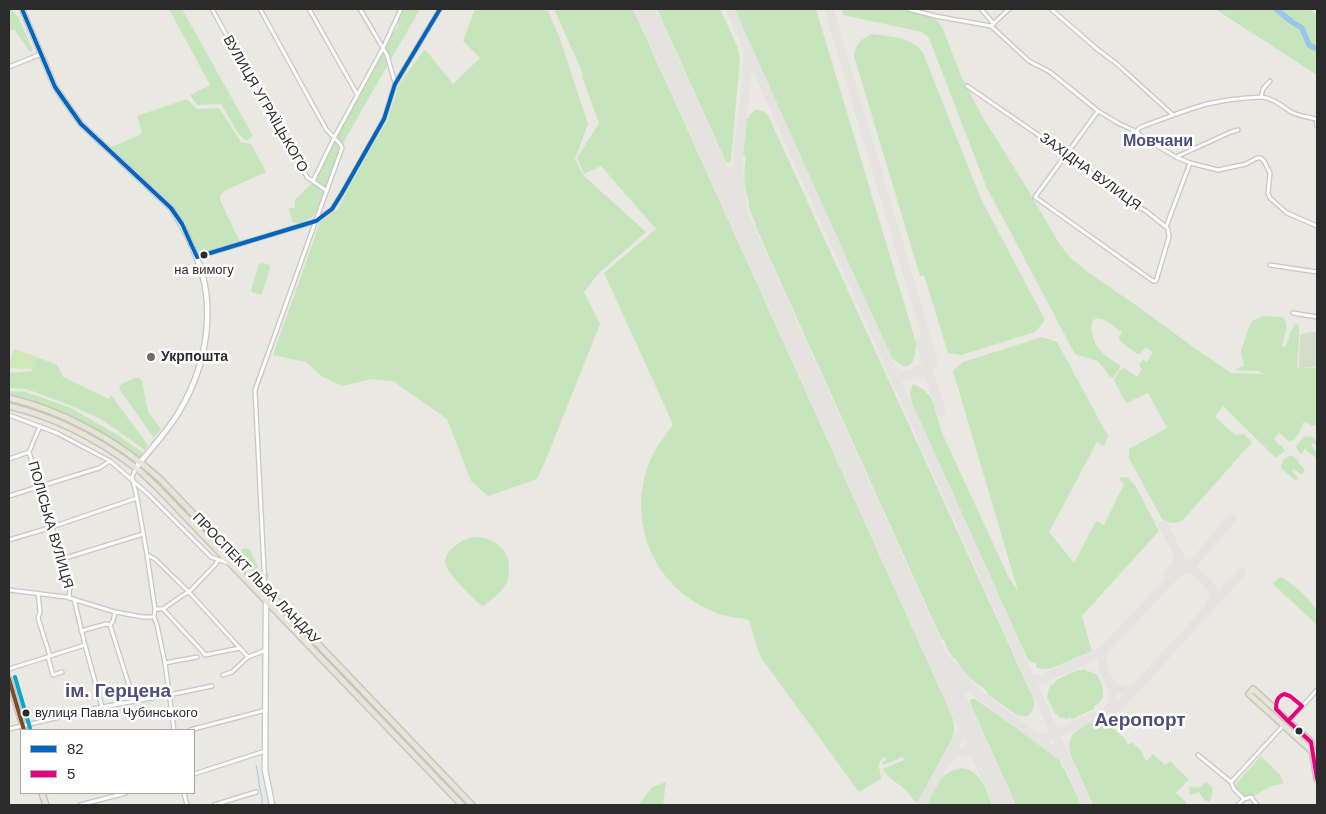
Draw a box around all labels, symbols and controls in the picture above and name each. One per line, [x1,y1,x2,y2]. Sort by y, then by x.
street label: ВУЛИЦЯ УГРАЇЦЬКОГО [219,33,311,175]
street label: ЗАХІДНА ВУЛИЦЯ [1036,130,1144,214]
district label: Мовчани [1123,132,1193,152]
marker: на вимогу [199,250,209,260]
place label: на вимогу [174,262,234,278]
place label: Укрпошта [161,349,228,365]
marker: Укрпошта [145,351,157,363]
street label: ПОЛІСЬКА ВУЛИЦЯ [24,459,76,591]
street label: ПРОСПЕКТ ЛЬВА ЛАНДАУ [189,510,323,648]
district label: ім. Герцена [65,681,171,703]
place label: вулиця Павла Чубинського [35,705,198,721]
marker: вулиця Павла Чубинського [21,708,31,718]
district label: Аеропорт [1094,710,1186,732]
unlabelled marker [1294,726,1304,736]
legend [20,729,195,794]
text: 82 [67,740,84,757]
text: 5 [67,765,75,782]

